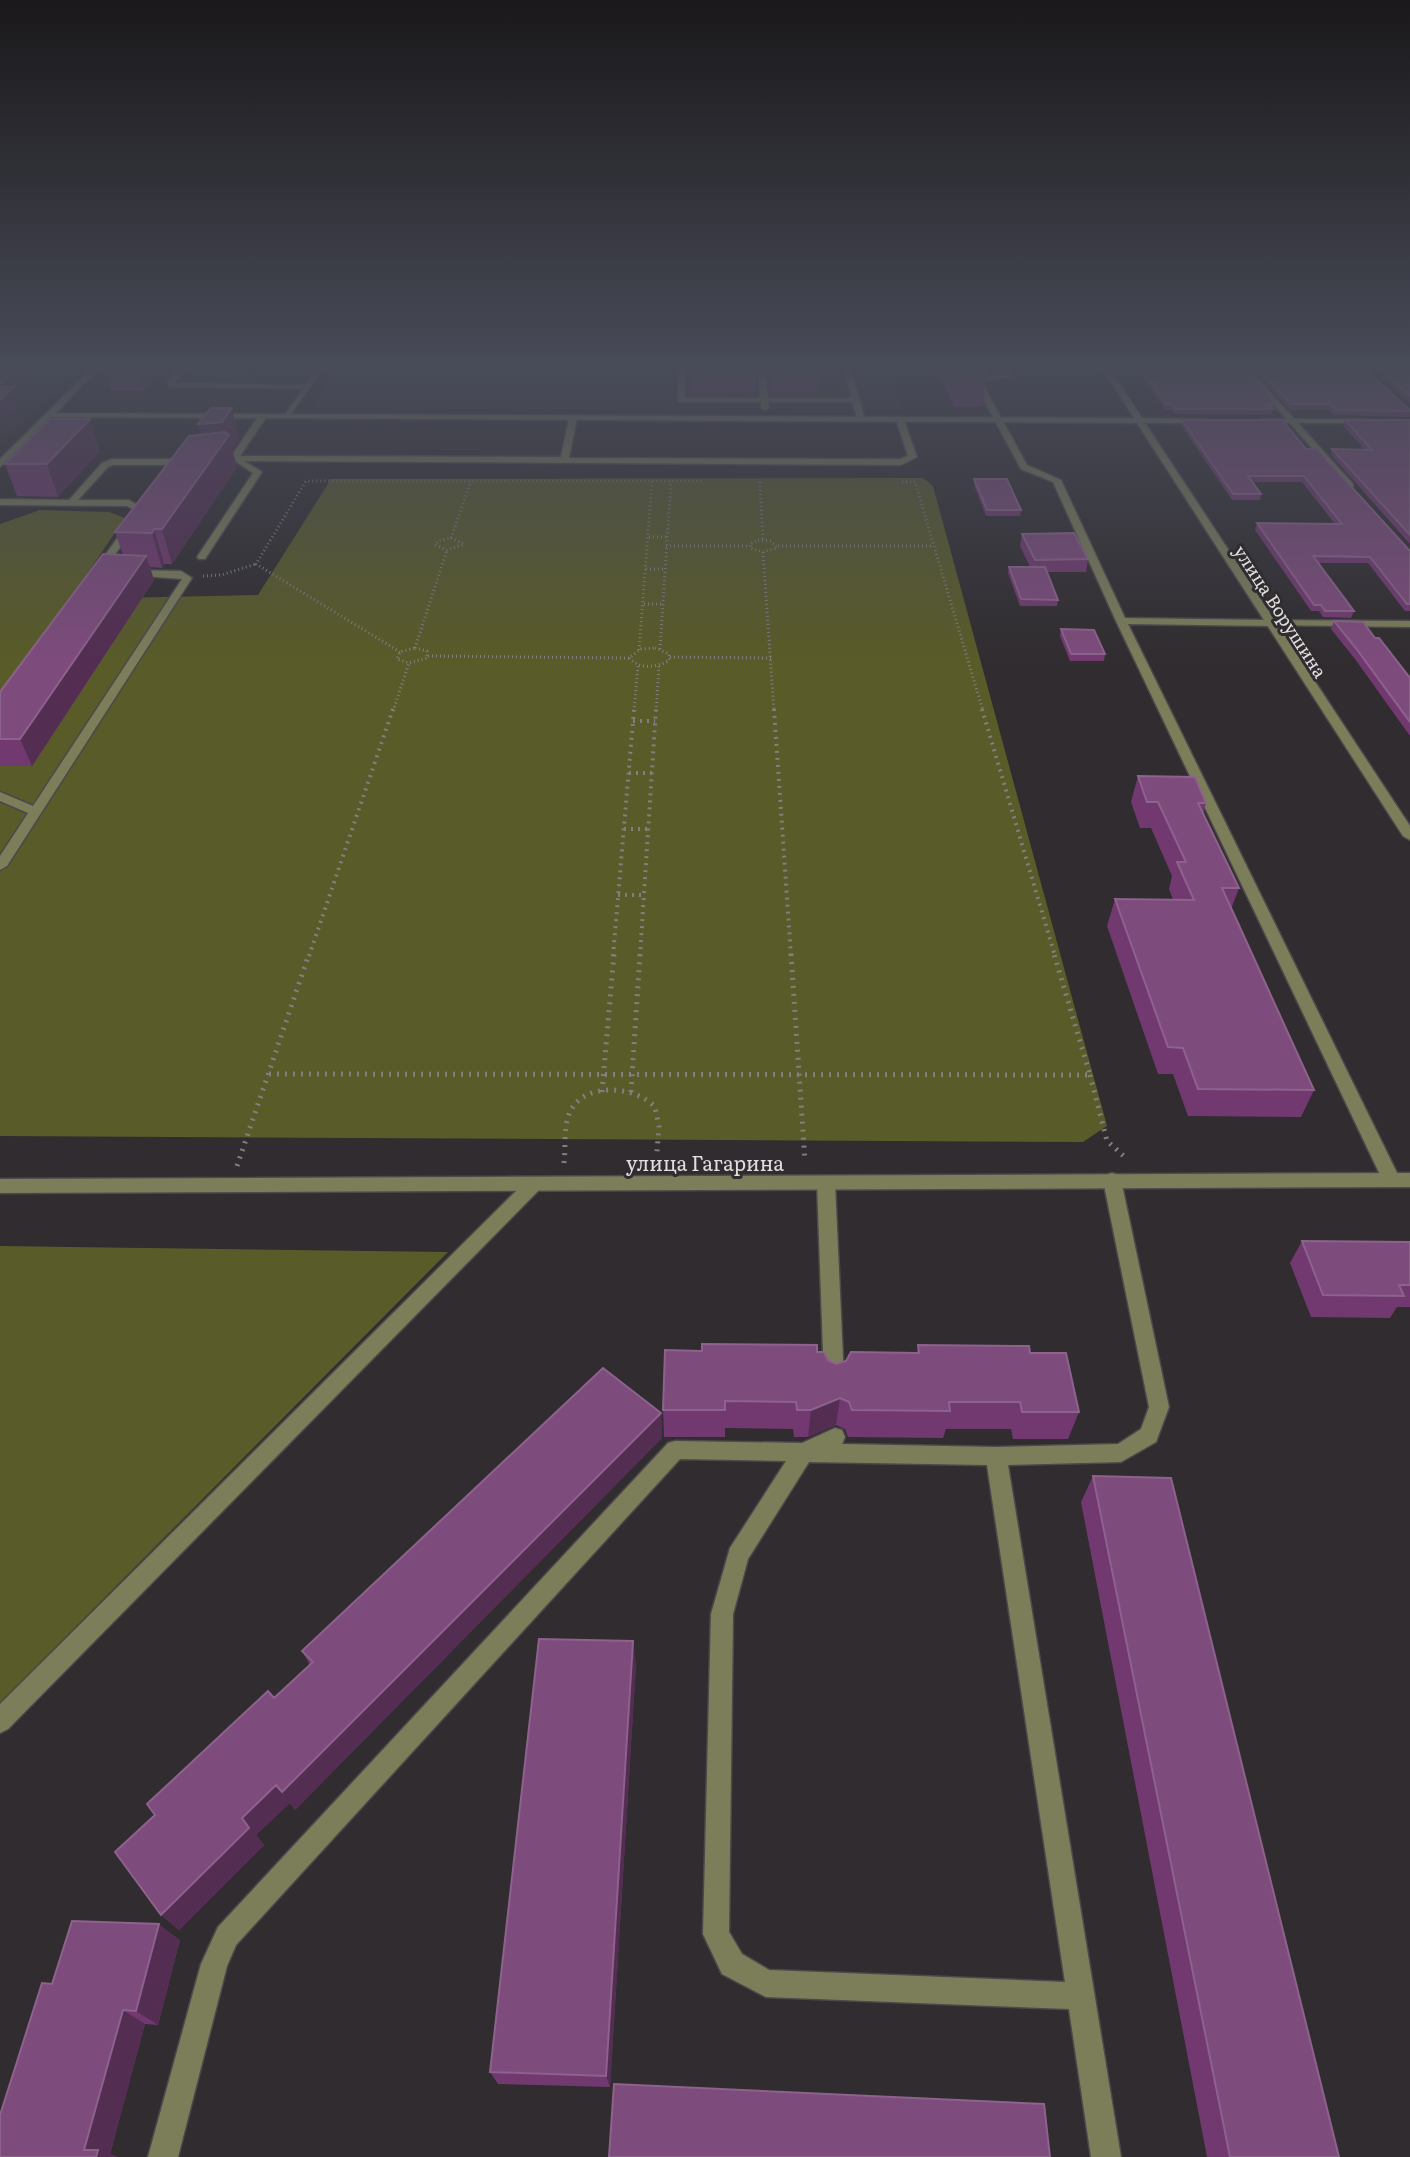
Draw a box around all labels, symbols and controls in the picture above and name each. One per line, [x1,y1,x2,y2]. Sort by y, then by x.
street label: улица Ворушина [1228,539,1334,683]
street label: улица Гагарина [626,1147,784,1177]

